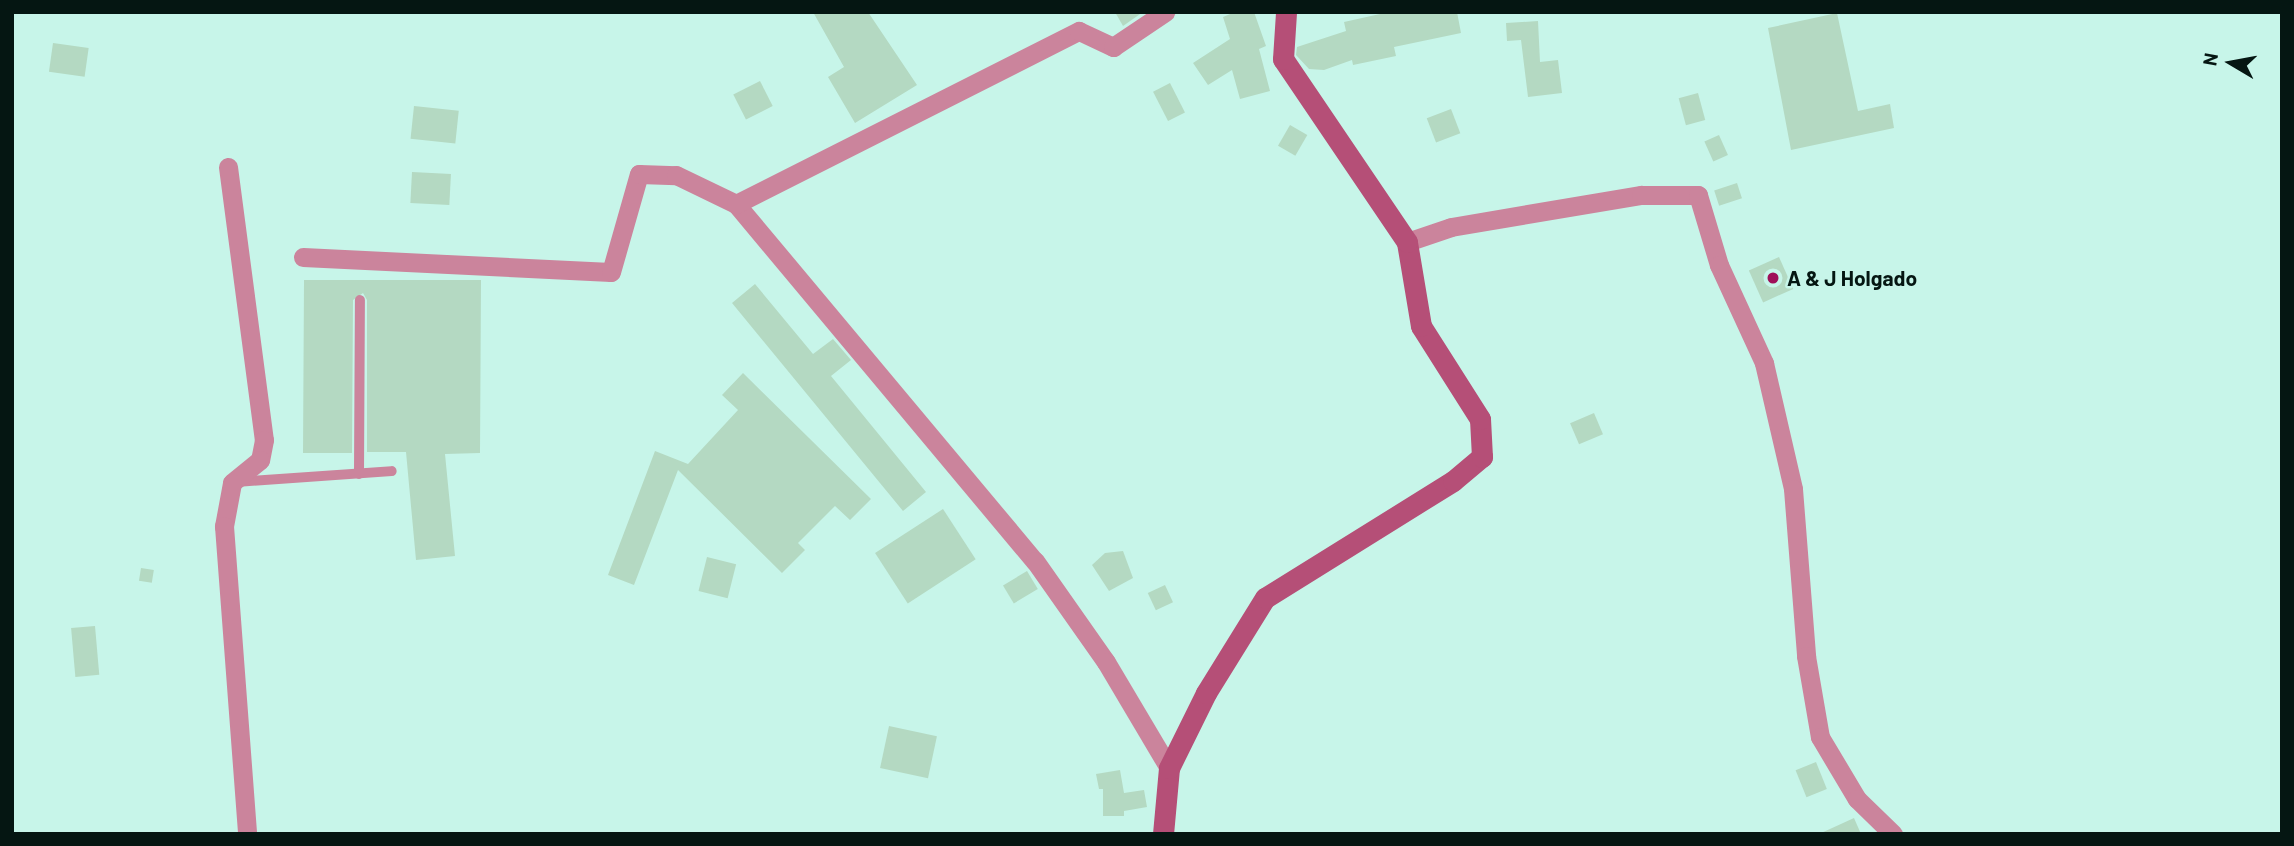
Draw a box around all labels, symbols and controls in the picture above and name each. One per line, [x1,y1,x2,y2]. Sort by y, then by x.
north arrow [2196,28,2266,98]
text: N [2197,51,2222,67]
place label: A & J Holgado [1787,265,1917,291]
marker: A & J Holgado [1765,270,1781,286]

